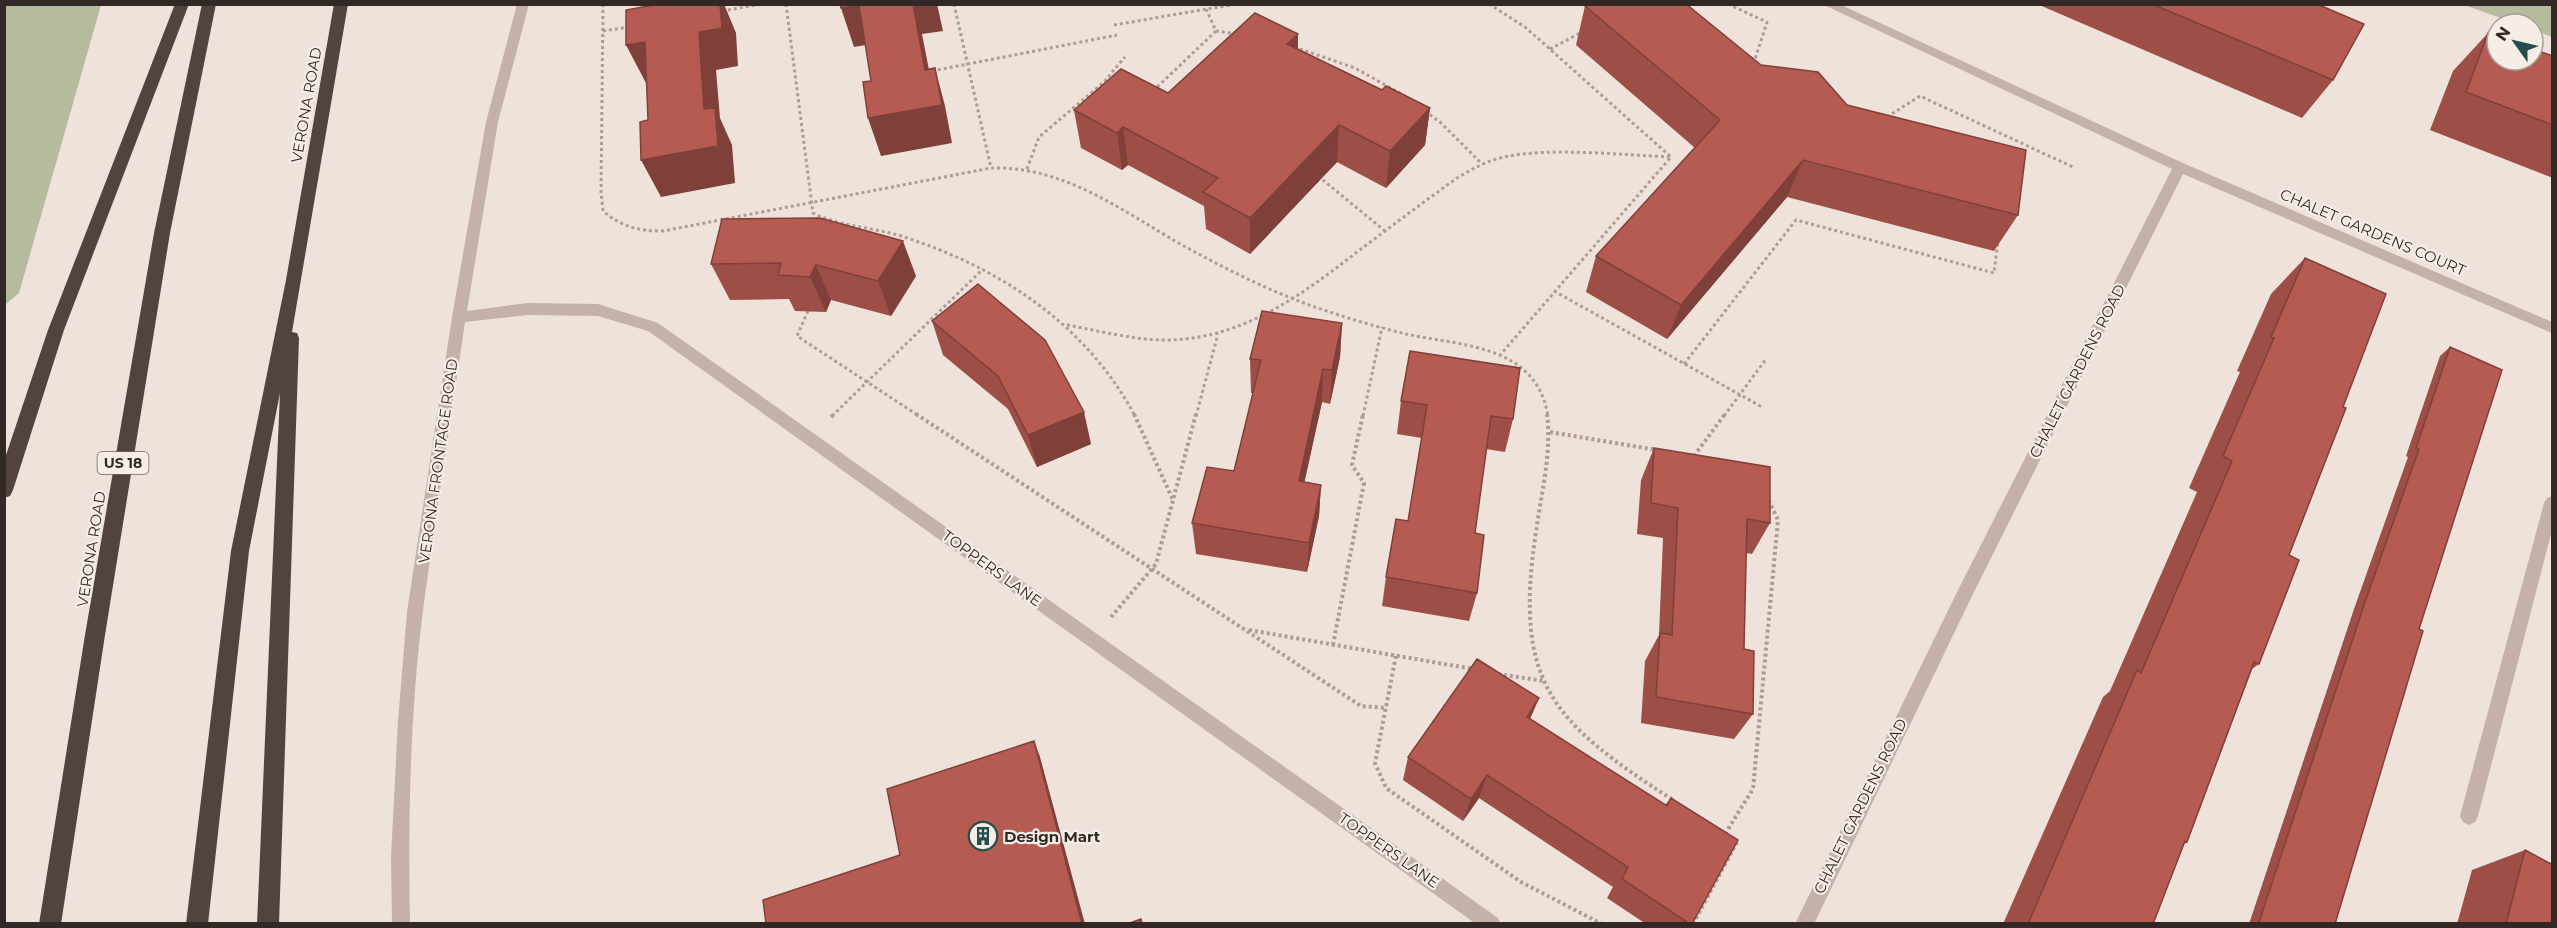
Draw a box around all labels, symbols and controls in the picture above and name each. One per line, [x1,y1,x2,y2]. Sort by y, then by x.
north arrow [2485,12,2545,72]
text: N [2491,23,2514,45]
street label: VERONA ROAD [286,46,326,164]
street label: CHALET GARDENS COURT [2277,184,2469,280]
street label: CHALET GARDENS ROAD [2025,281,2129,461]
street label: VERONA FRONTAGE ROAD [414,357,462,565]
road number: US 18 [98,452,148,474]
street label: VERONA ROAD [72,490,110,608]
street label: TOPPERS LANE [939,526,1045,610]
street label: CHALET GARDENS ROAD [1809,715,1911,897]
street label: TOPPERS LANE [1335,808,1443,892]
building icon: Design Mart [967,820,999,852]
place label: Design Mart [1004,827,1101,846]

